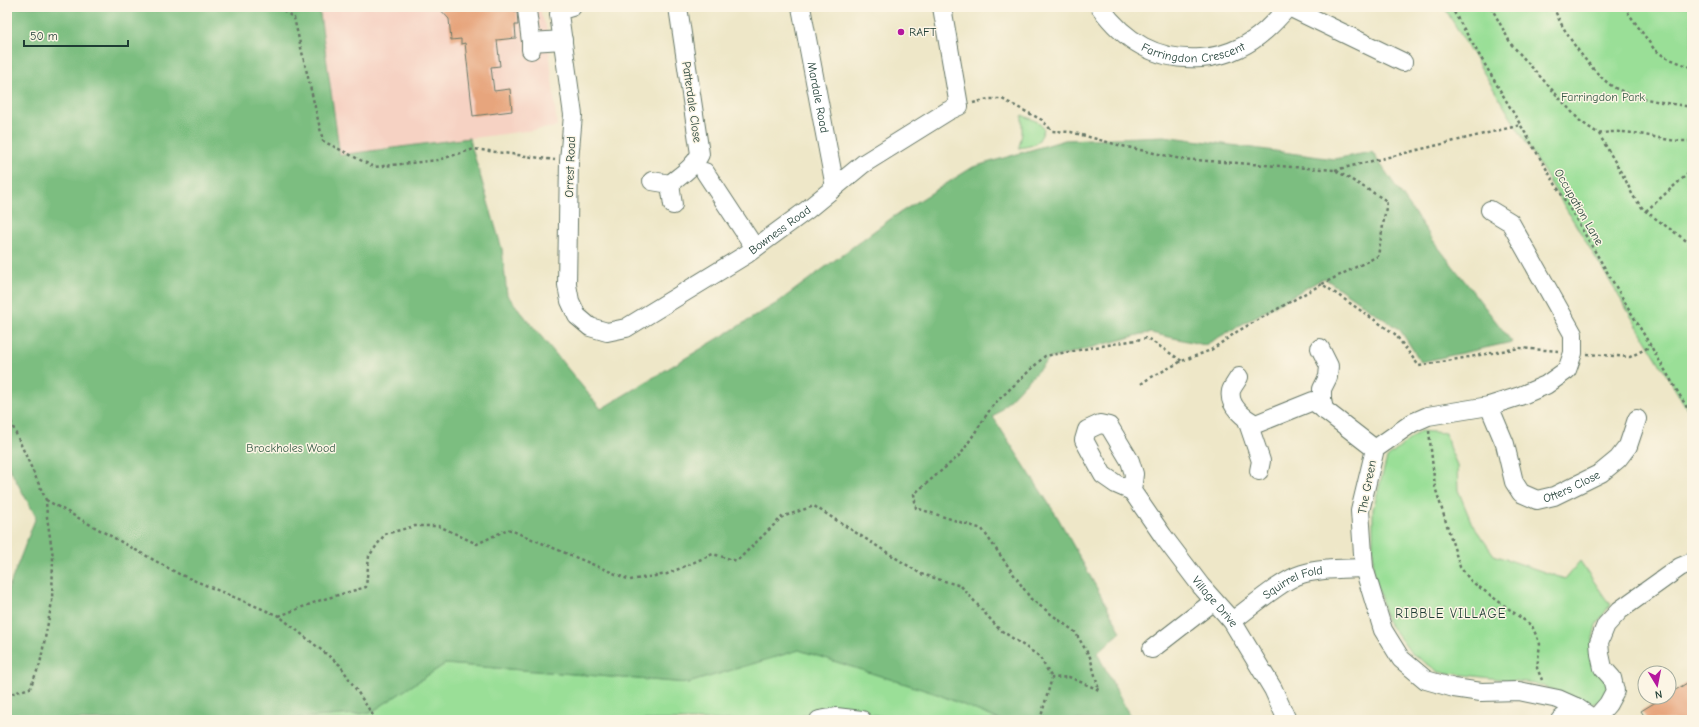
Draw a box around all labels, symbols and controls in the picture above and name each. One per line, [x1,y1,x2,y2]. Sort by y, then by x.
scale bar [24,22,128,48]
place label: RAFT [909,25,937,39]
marker: RAFT [896,27,906,37]
text: 50 m [30,29,58,43]
street label: Farringdon Crescent [1139,39,1248,65]
street label: Patterdale Close [679,61,705,143]
street label: Mardale Road [805,61,832,134]
park label: Farringdon Park [1561,90,1645,104]
street label: Orrest Road [562,136,578,198]
street label: Occupation Lane [1551,166,1607,248]
street label: Bowness Road [746,203,814,257]
park label: Brockholes Wood [246,441,336,455]
street label: The Green [1355,459,1379,515]
street label: Otters Close [1542,468,1602,505]
street label: Squirrel Fold [1260,563,1323,602]
street label: Village Drive [1189,573,1241,629]
district label: RIBBLE VILLAGE [1395,606,1507,621]
north arrow [1637,665,1677,705]
text: N [1654,687,1663,701]

